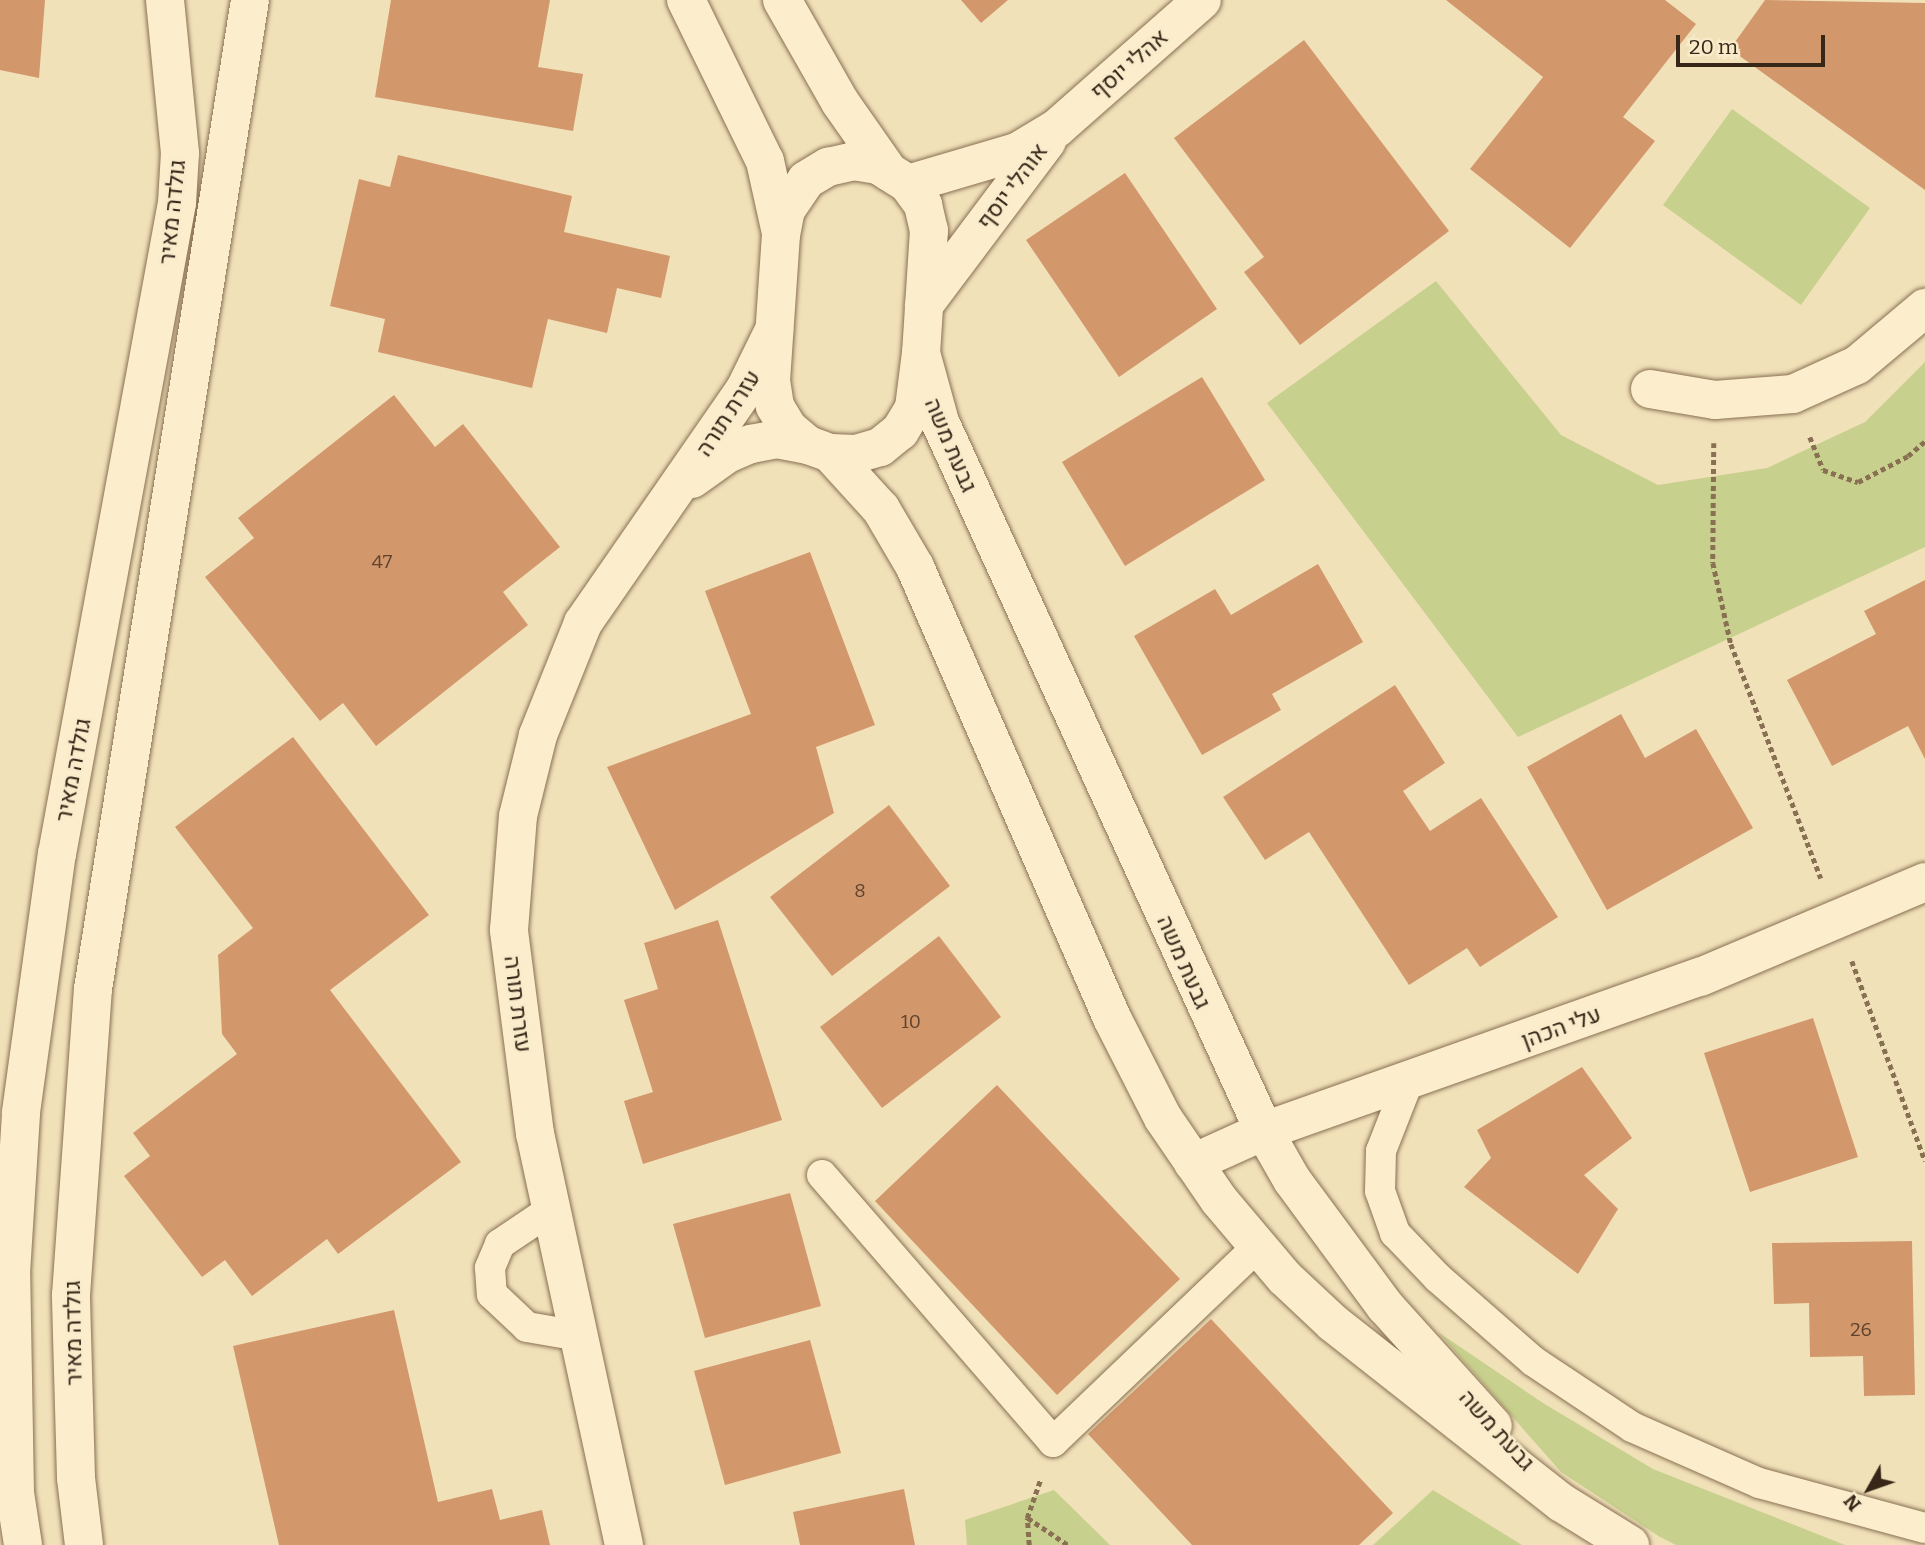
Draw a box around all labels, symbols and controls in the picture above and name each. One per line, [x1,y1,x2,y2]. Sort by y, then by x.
scale bar [1680,21,1829,65]
street label: אהלי יוסף [1085,23,1173,105]
text: 20 m [1689,34,1738,60]
street label: אוהלי יוסף [971,138,1053,234]
street label: גולדה מאיר [153,158,191,266]
street label: עזרת תורה [690,365,766,461]
street label: גבעת משה [919,394,983,496]
house number: 47 [372,551,392,573]
street label: גולדה מאיר [49,716,97,824]
house number: 8 [854,880,866,902]
street label: גבעת משה [1151,911,1217,1013]
street label: עזרת תורה [498,954,538,1054]
street label: עלי הכהן [1517,1000,1605,1054]
house number: 10 [901,1011,921,1033]
street label: גולדה מאיר [58,1280,88,1386]
house number: 26 [1850,1319,1872,1341]
street label: גבעת משה [1453,1384,1541,1476]
north arrow [1834,1454,1904,1524]
text: N [1839,1490,1866,1516]

